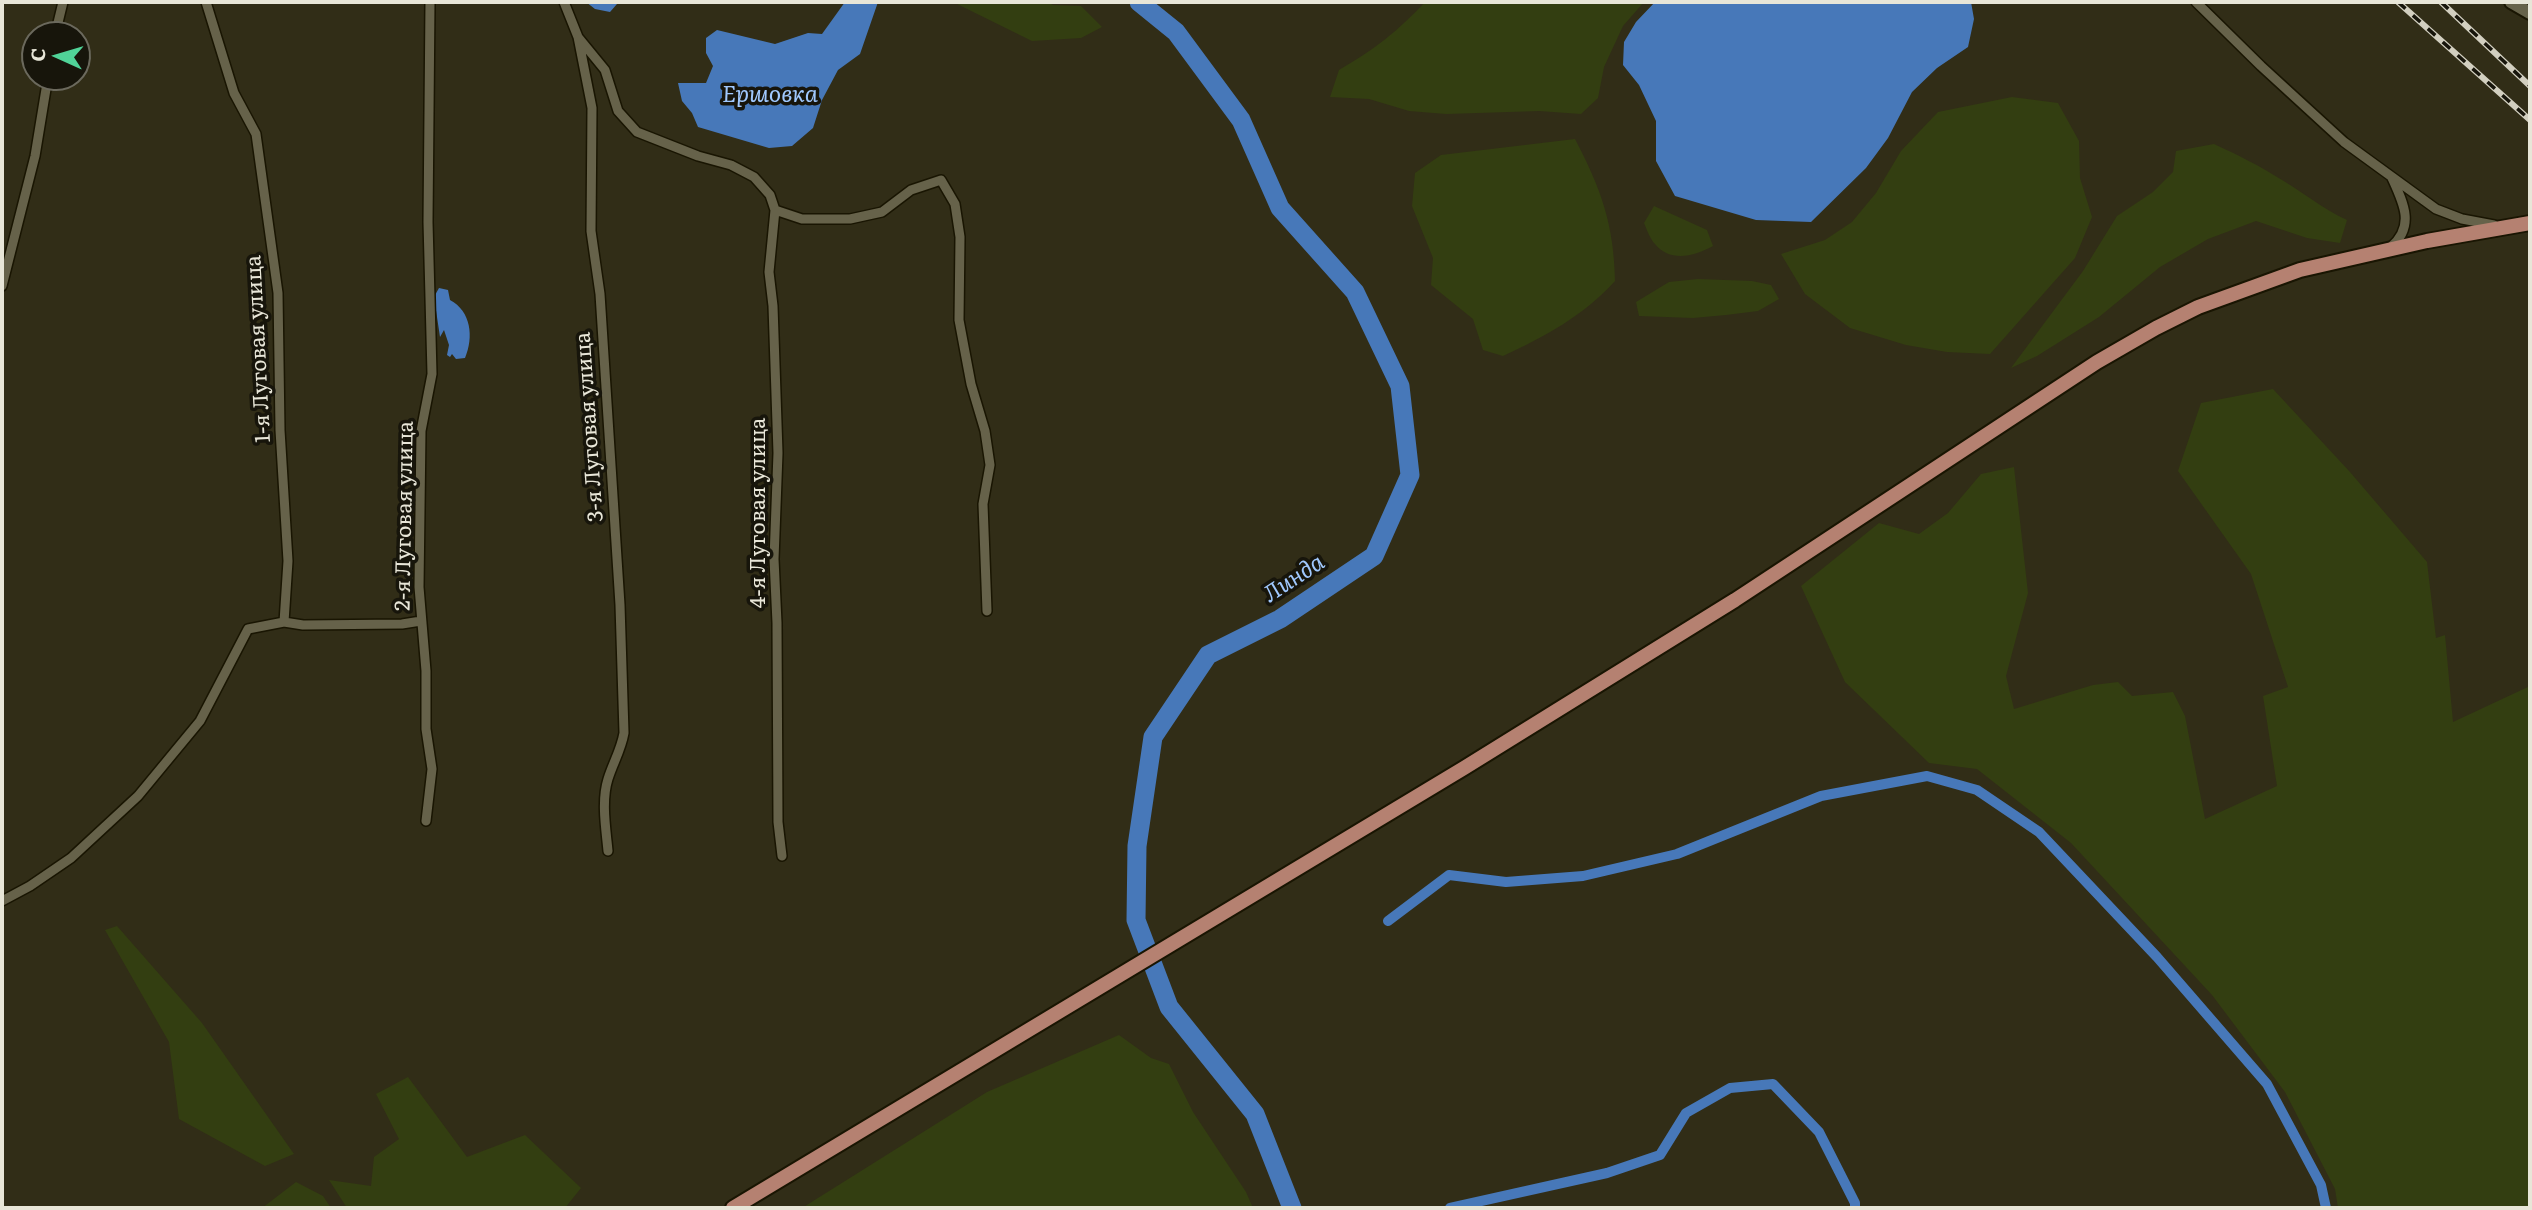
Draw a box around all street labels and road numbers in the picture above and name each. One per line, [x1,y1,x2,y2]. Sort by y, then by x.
street label: 1-я Луговая улица [242,255,276,443]
street label: 3-я Луговая улица [571,331,609,523]
street label: 4-я Луговая улица [746,418,772,608]
street label: 2-я Луговая улица [391,421,419,611]

